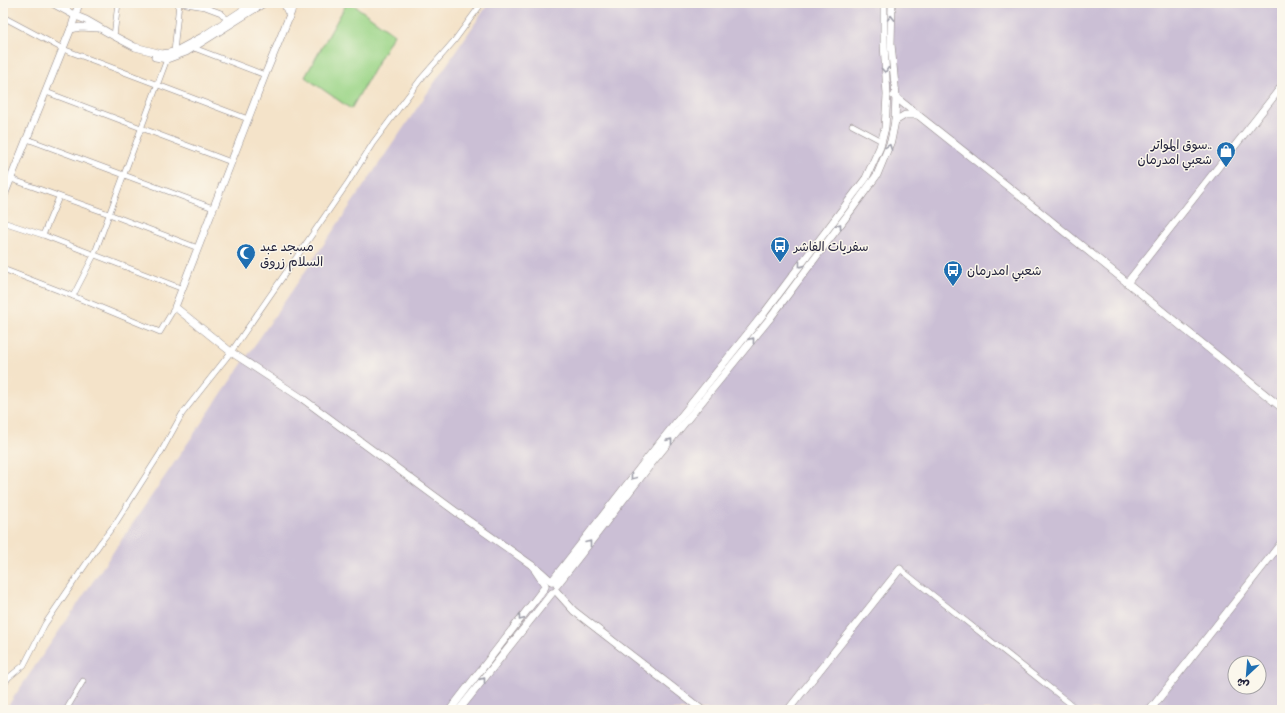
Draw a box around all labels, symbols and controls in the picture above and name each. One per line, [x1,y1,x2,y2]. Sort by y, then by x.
one-way arrow [887,15,896,21]
one-way arrow [881,67,890,73]
place label: سوق المواتر.. شعبي امدرمان [1137,137,1212,171]
shop icon: سوق المواتر.. شعبي امدرمان [1215,140,1237,168]
one-way arrow [884,144,892,151]
one-way arrow [835,223,842,230]
bus stop icon: سفريات الفاشر [769,235,791,263]
place label: مسجد عبد السلام زروق [260,239,323,273]
place label: سفريات الفاشر [793,239,868,258]
mosque icon: مسجد عبد السلام زروق [235,242,257,270]
bus stop icon: شعبي امدرمان [942,259,964,287]
one-way arrow [798,261,806,268]
place label: شعبي امدرمان [967,263,1042,282]
one-way arrow [747,338,754,345]
one-way arrow [665,439,672,446]
one-way arrow [631,472,638,479]
one-way arrow [584,541,591,548]
one-way arrow [519,614,526,621]
north arrow [1227,655,1267,695]
text: ش [1235,672,1252,692]
one-way arrow [479,677,486,684]

